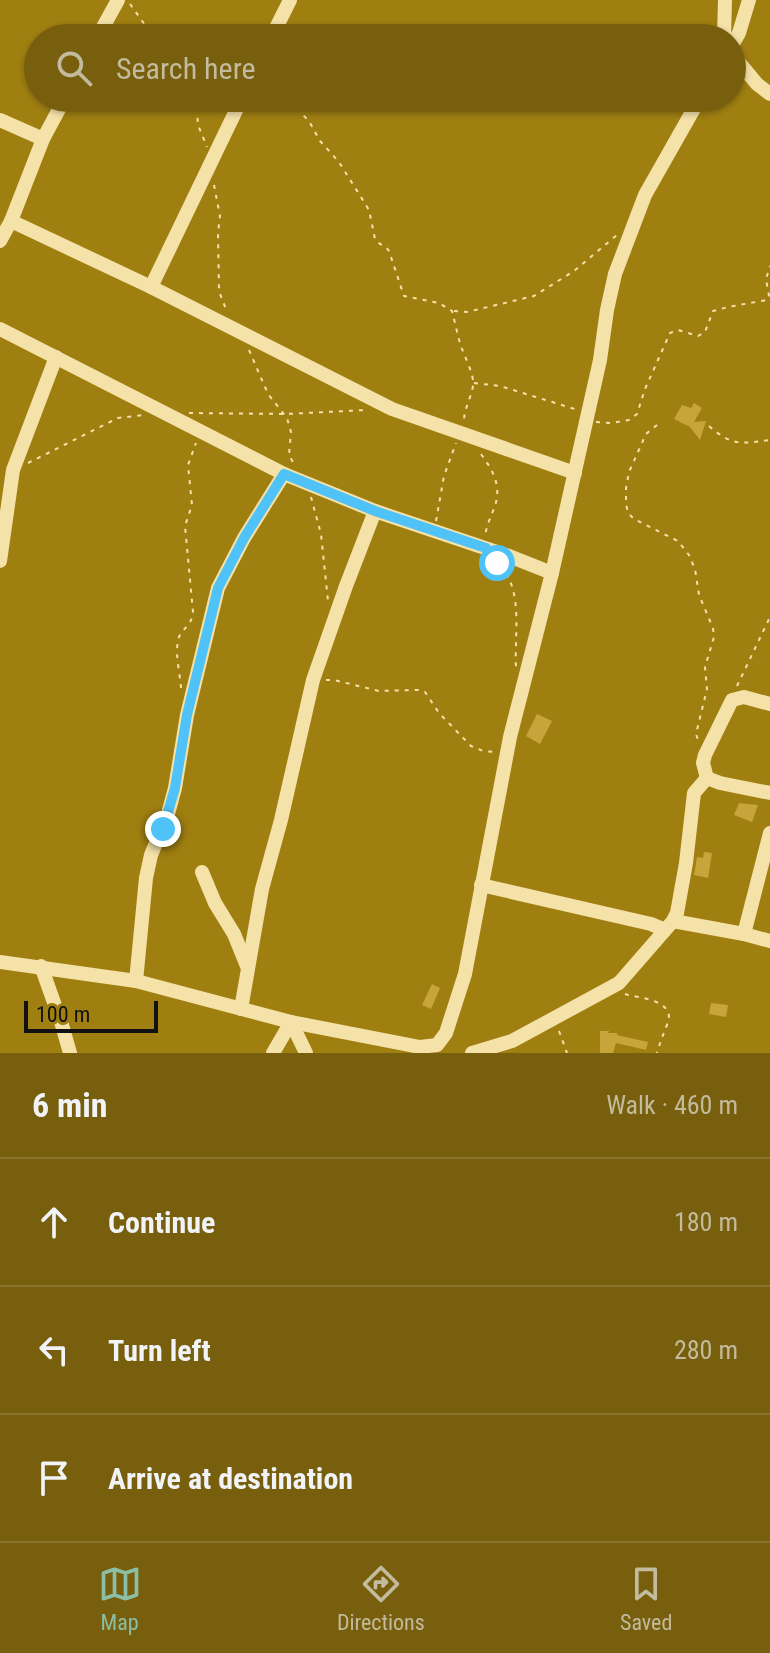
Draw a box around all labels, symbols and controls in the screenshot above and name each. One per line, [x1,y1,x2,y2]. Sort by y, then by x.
search box [24,24,746,112]
icon: search [52,46,96,90]
text: Search here [116,51,256,86]
route start [479,545,515,581]
route end [145,811,181,847]
scale bar [24,997,158,1033]
text: 100 m [36,1002,90,1027]
text: 6 min [32,1085,108,1125]
text: Walk · 460 m [606,1090,738,1120]
icon: ahead [32,1200,76,1244]
text: Continue [108,1205,215,1240]
text: 180 m [674,1207,738,1237]
icon: left [32,1328,76,1372]
text: Turn left [108,1333,211,1368]
text: 280 m [674,1335,738,1365]
icon: arrive [32,1456,76,1500]
text: Arrive at destination [108,1461,353,1496]
tab: Map [98,1562,142,1635]
tab: Directions [337,1562,425,1635]
tab: Saved [620,1562,672,1635]

